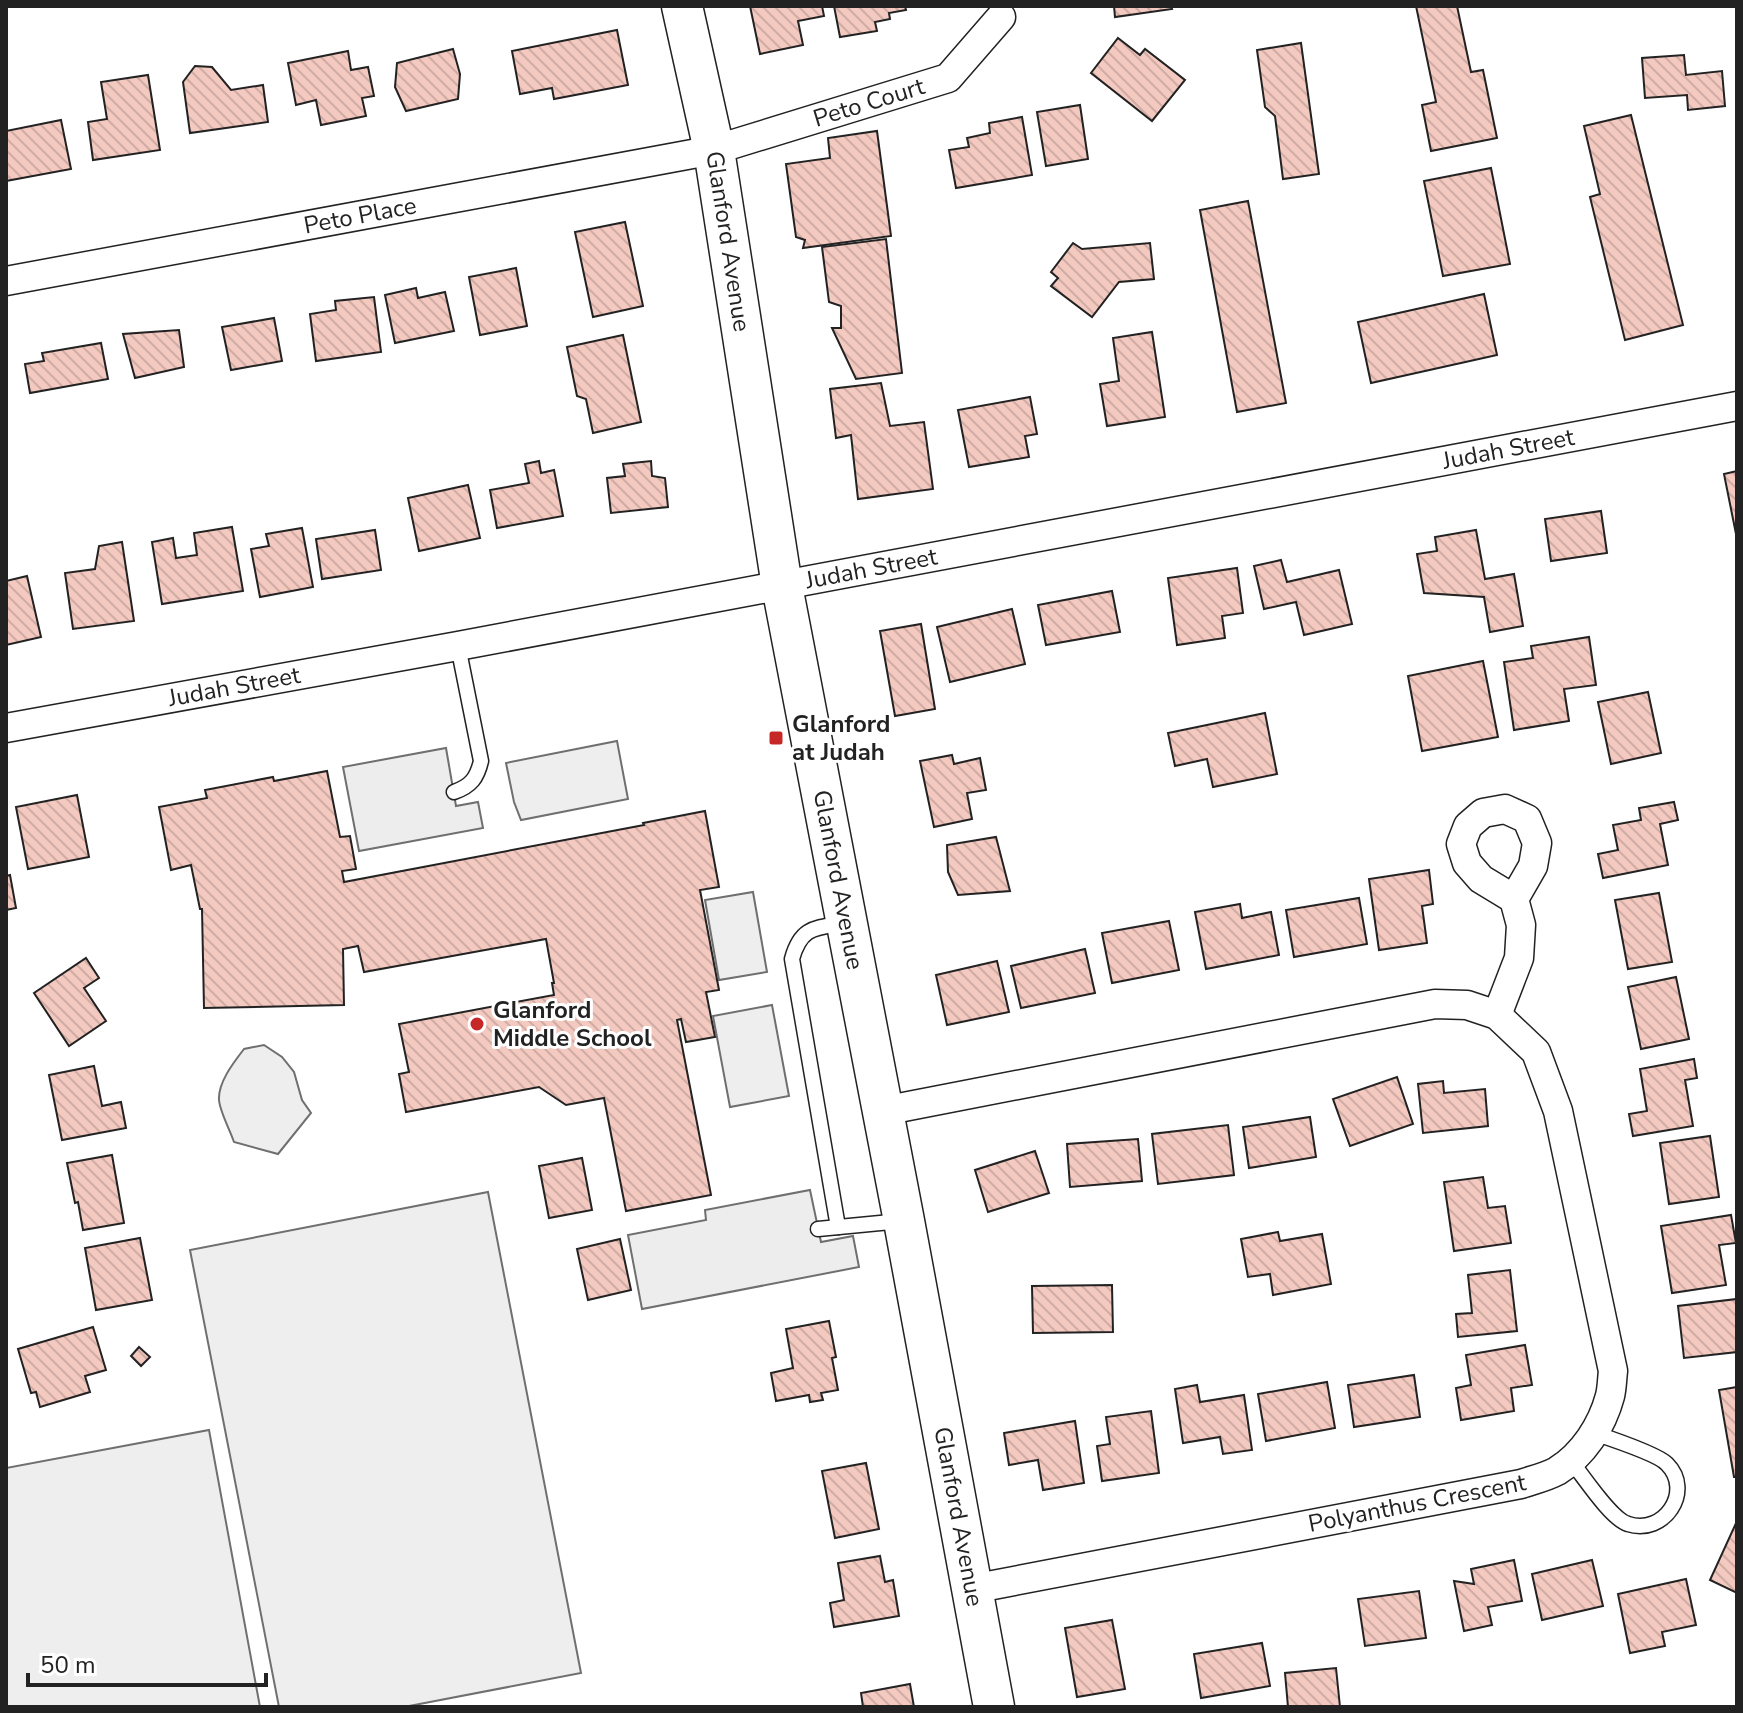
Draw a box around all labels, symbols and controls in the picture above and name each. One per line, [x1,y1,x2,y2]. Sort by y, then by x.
street label: Peto Court [809,70,929,135]
street label: Glanford Avenue [698,149,758,334]
street label: Peto Place [301,189,419,242]
street label: Judah Street [1439,421,1577,477]
street label: Judah Street [802,540,940,597]
street label: Judah Street [165,659,303,714]
place label: Glanford at Judah [792,708,890,768]
marker: Glanford at Judah [767,729,785,747]
street label: Glanford Avenue [806,787,871,972]
place label: Glanford Middle School [493,994,652,1054]
marker: Glanford Middle School [468,1015,486,1033]
street label: Glanford Avenue [926,1424,991,1609]
street label: Polyanthus Crescent [1305,1466,1529,1540]
scale bar [28,1637,266,1687]
text: 50 m [40,1649,96,1681]

